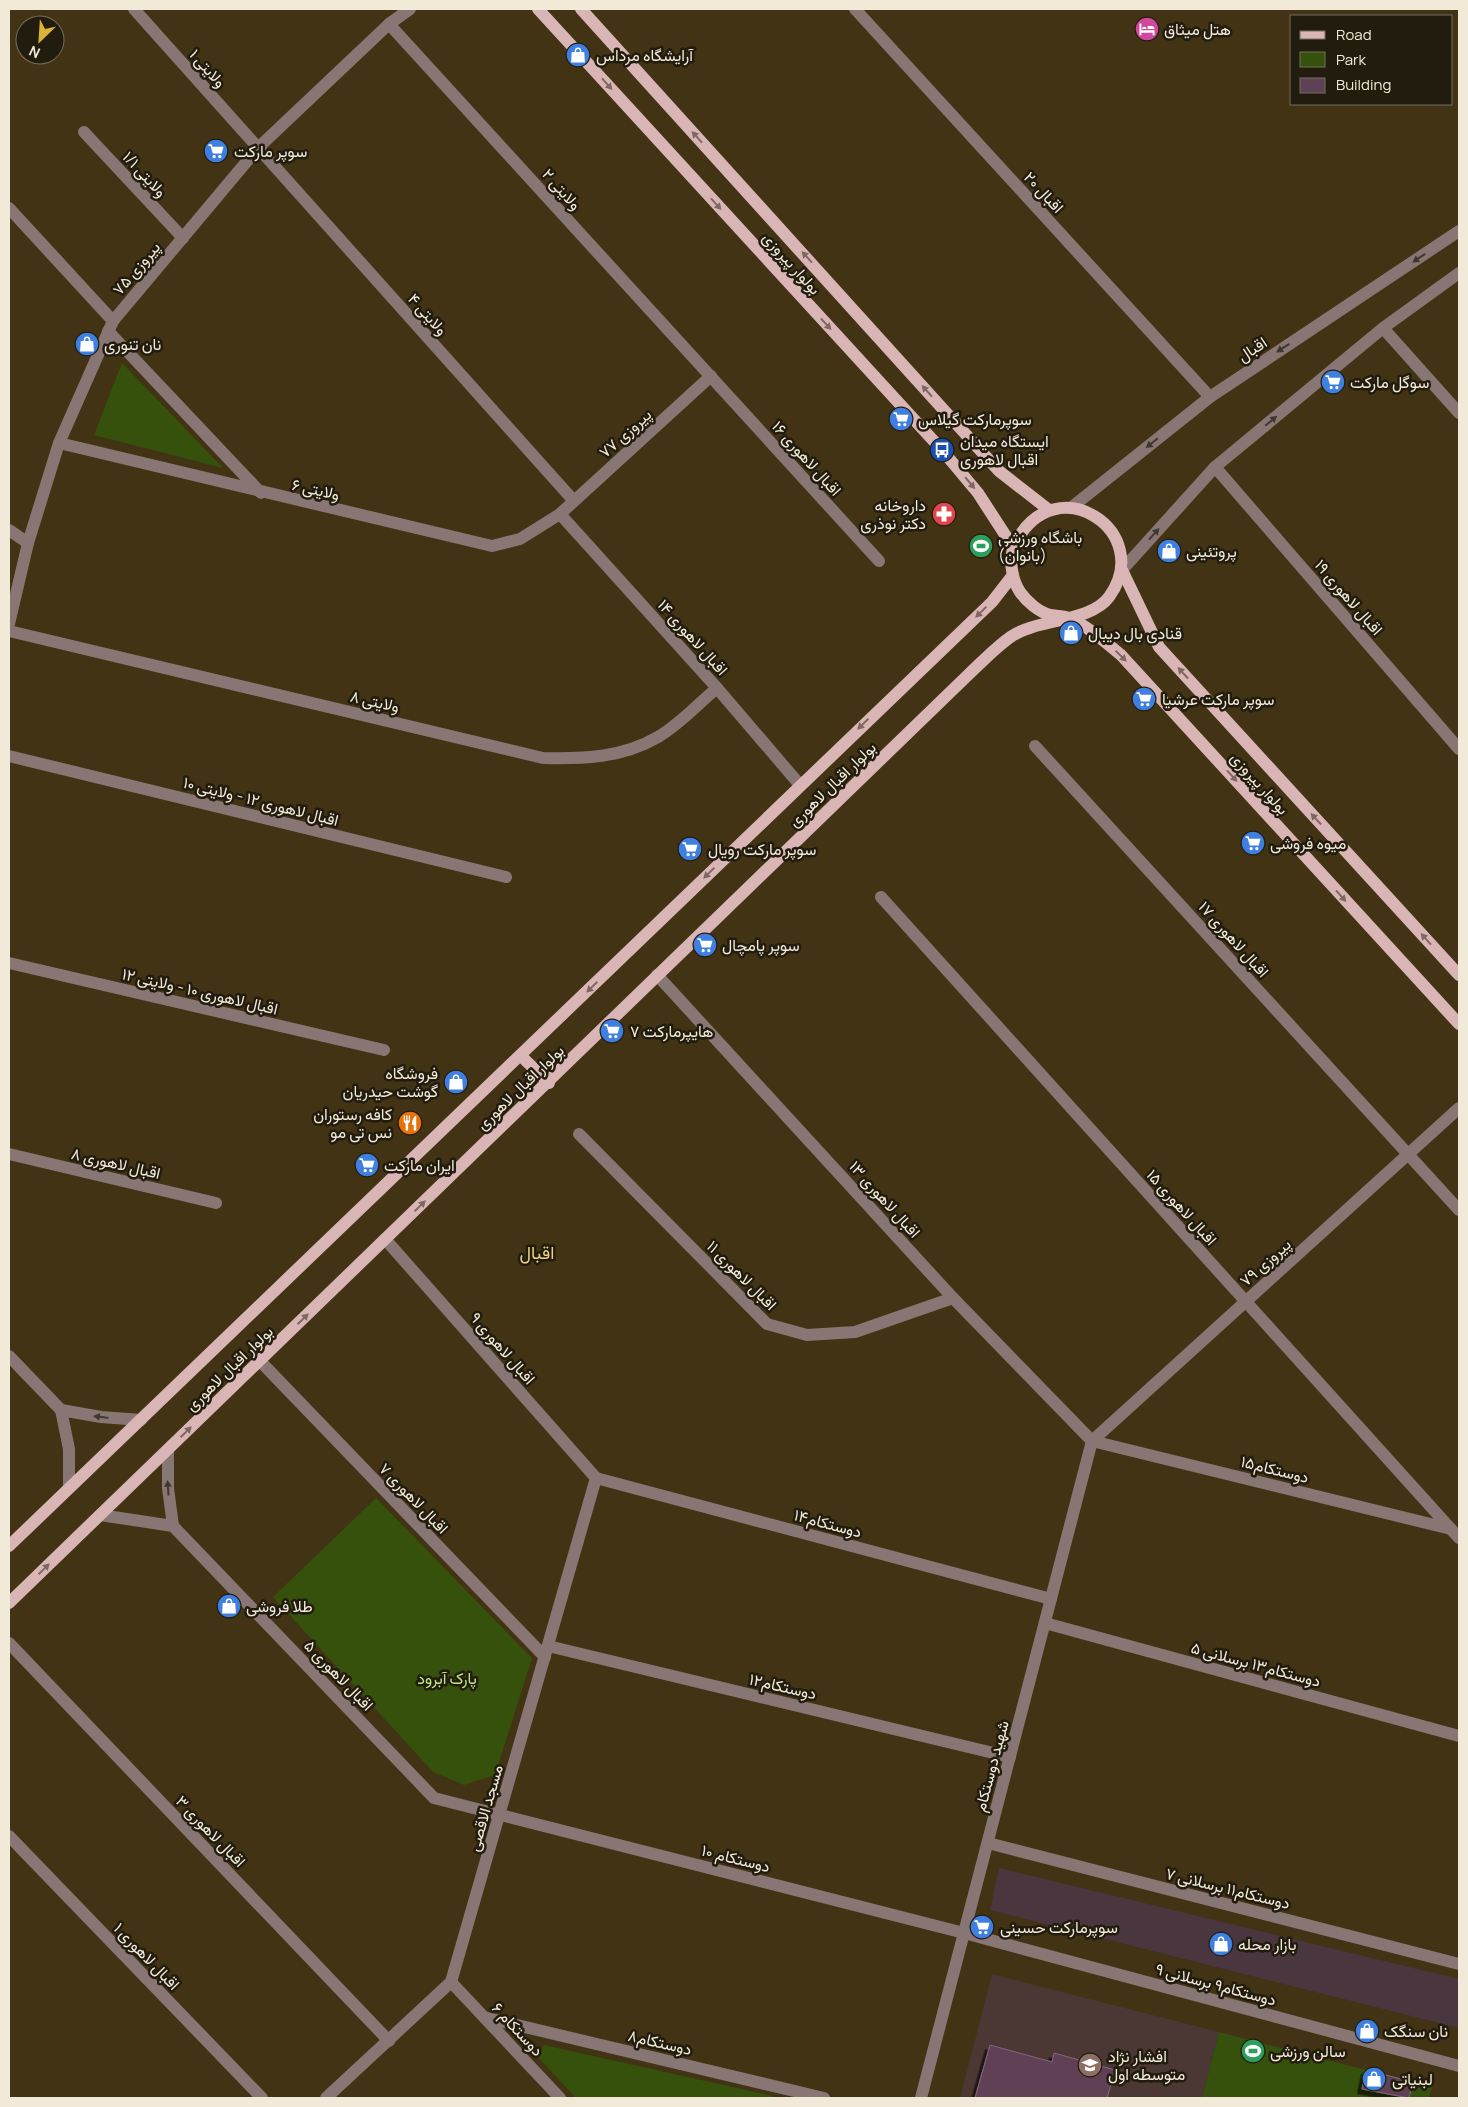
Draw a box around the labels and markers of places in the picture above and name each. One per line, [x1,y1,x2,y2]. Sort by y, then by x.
hotel icon: هتل میثاق [1134,16,1160,42]
place label: هتل میثاق [1164,18,1231,40]
shop icon: آرایشگاه مرداس [565,42,591,68]
place label: آرایشگاه مرداس [596,44,694,66]
supermarket icon: سوپر مارکت [203,138,229,164]
place label: سوپر مارکت [234,140,307,163]
shop icon: نان تنوری [74,331,100,357]
place label: نان تنوری [104,333,161,355]
supermarket icon: سوگل مارکت [1320,369,1346,395]
place label: سوگل مارکت [1350,371,1429,393]
supermarket icon: سوپرمارکت گیلاس [888,406,914,432]
place label: سوپرمارکت گیلاس [918,408,1032,431]
place label: ایستگاه میدان اقبال لاهوری [960,430,1049,470]
bus stop icon: ایستگاه میدان اقبال لاهوری [929,437,955,463]
place label: داروخانه دکتر نوذری [860,494,926,534]
pharmacy icon: داروخانه دکتر نوذری [931,501,957,527]
place label: باشگاه ورزشی (بانوان) [998,526,1082,566]
sports icon: باشگاه ورزشی (بانوان) [968,533,994,559]
shop icon: پروتئینی [1156,538,1182,564]
place label: پروتئینی [1186,540,1237,563]
shop icon: قنادی بال دیبال [1058,620,1084,646]
place label: قنادی بال دیبال [1088,622,1182,644]
supermarket icon: سوپر مارکت عرشیا [1131,686,1157,712]
place label: سوپر مارکت عرشیا [1162,688,1274,711]
supermarket icon: میوه فروشی [1240,830,1266,856]
place label: میوه فروشی [1270,832,1346,854]
supermarket icon: سوپر مارکت رویال [677,836,703,862]
place label: سوپر مارکت رویال [708,838,816,861]
supermarket icon: سوپر‌ پامچال [692,932,718,958]
place label: سوپر‌ پامچال [722,934,800,957]
supermarket icon: هایپرمارکت ۷ [599,1018,625,1044]
place label: هایپرمارکت ۷ [630,1020,713,1043]
place label: فروشگاه گوشت حیدریان [343,1062,438,1102]
shop icon: فروشگاه گوشت حیدریان [443,1069,469,1095]
place label: كافه رستوران نس تى مو [313,1103,392,1143]
restaurant icon: كافه رستوران نس تى مو [397,1110,423,1136]
supermarket icon: ایران مارکت [354,1152,380,1178]
place label: ایران مارکت [384,1154,455,1176]
shop icon: طلا فروشی [216,1593,242,1619]
place label: طلا فروشی [246,1595,313,1617]
supermarket icon: سوپرمارکت حسینی [969,1914,995,1940]
place label: سوپرمارکت حسینی [1000,1916,1118,1939]
shop icon: بازار محله [1208,1931,1234,1957]
place label: بازار محله [1238,1933,1297,1955]
shop icon: نان سنگک [1354,2018,1380,2044]
place label: نان سنگک [1384,2020,1448,2042]
sports icon: سالن ورزشی [1240,2038,1266,2064]
place label: سالن ورزشی [1270,2040,1346,2062]
place label: افشار نژاد متوسطه اول [1108,2045,1185,2085]
school or university icon: افشار نژاد متوسطه اول [1077,2052,1103,2078]
shop icon: لبنیاتی [1361,2066,1387,2092]
place label: لبنیاتی [1392,2068,1433,2090]

